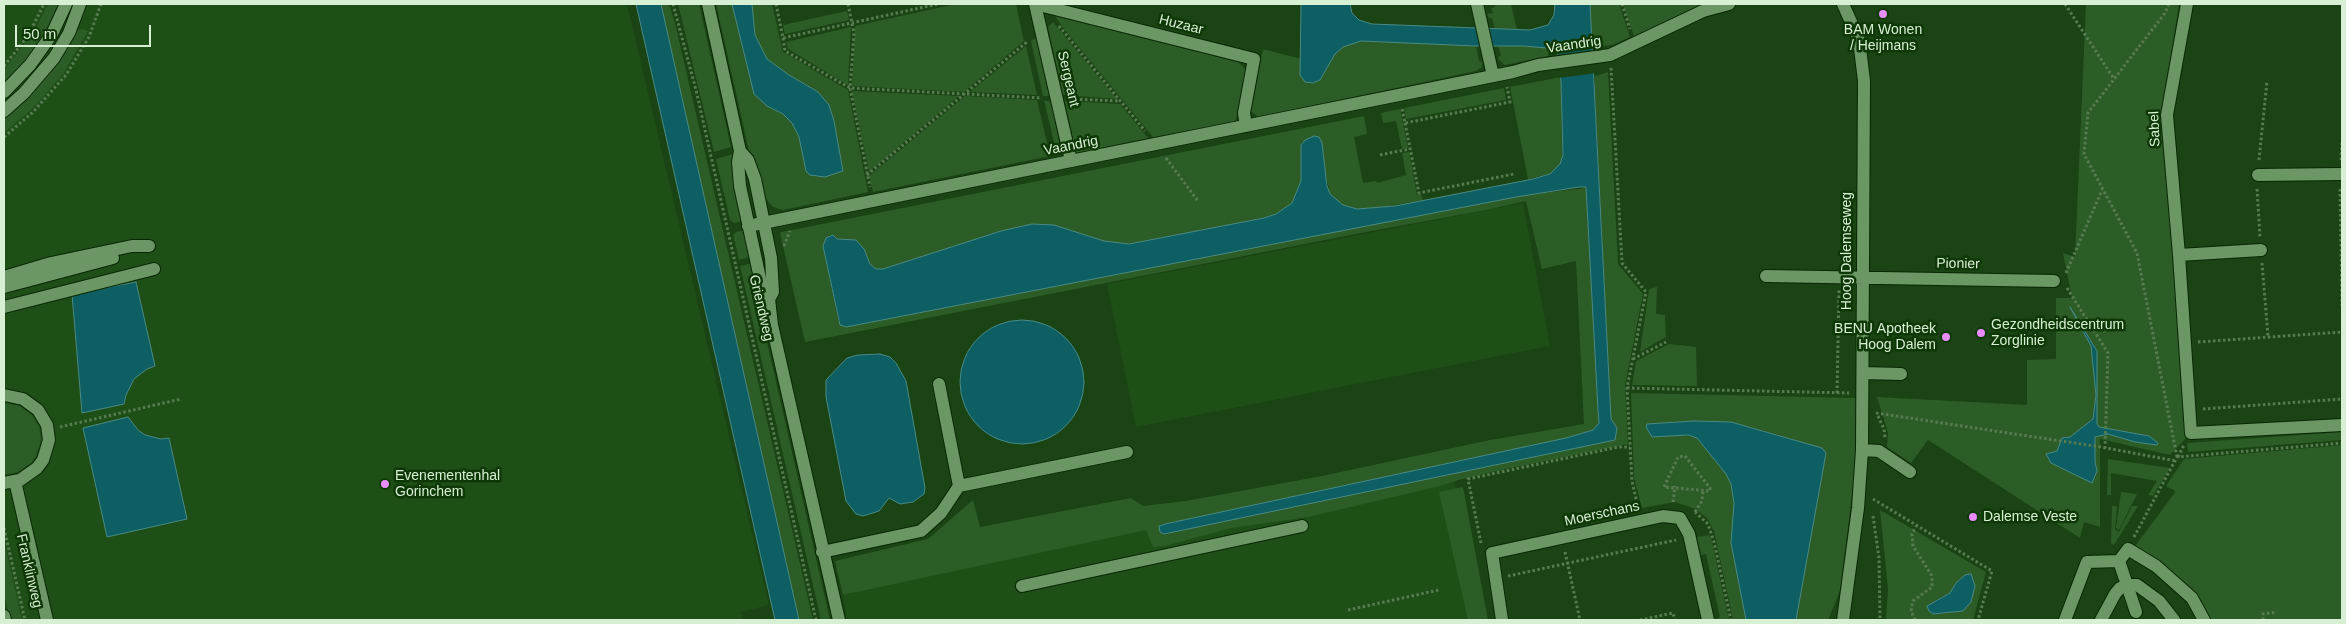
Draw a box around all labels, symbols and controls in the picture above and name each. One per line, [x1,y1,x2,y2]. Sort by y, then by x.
marker: BAM Wonen / Heijmans [1877,8,1889,20]
street label: Huzaar [1157,11,1205,39]
scale bar [18,15,154,47]
place label: BAM Wonen / Heijmans [1844,22,1922,54]
text: 50 m [23,25,56,42]
street label: Vaandrig [1546,33,1602,57]
street label: Sergeant [1053,49,1083,109]
street label: Sabel [2146,111,2164,147]
street label: Vaandrig [1042,133,1100,159]
street label: Hoog Dalemseweg [1839,192,1855,310]
street label: Pionier [1936,255,1980,273]
street label: Griendweg [745,273,777,343]
place label: Gezondheidscentrum Zorglinie [1991,317,2124,350]
place label: BENU Apotheek Hoog Dalem [1834,321,1936,354]
marker: Gezondheidscentrum Zorglinie [1975,327,1987,339]
marker: BENU Apotheek Hoog Dalem [1940,331,1952,343]
place label: Evenementenhal Gorinchem [395,468,500,501]
marker: Evenementenhal Gorinchem [379,478,391,490]
street label: Moerschans [1563,498,1641,530]
place label: Dalemse Veste [1983,509,2077,525]
marker: Dalemse Veste [1967,511,1979,523]
street label: Franklinweg [12,532,46,610]

